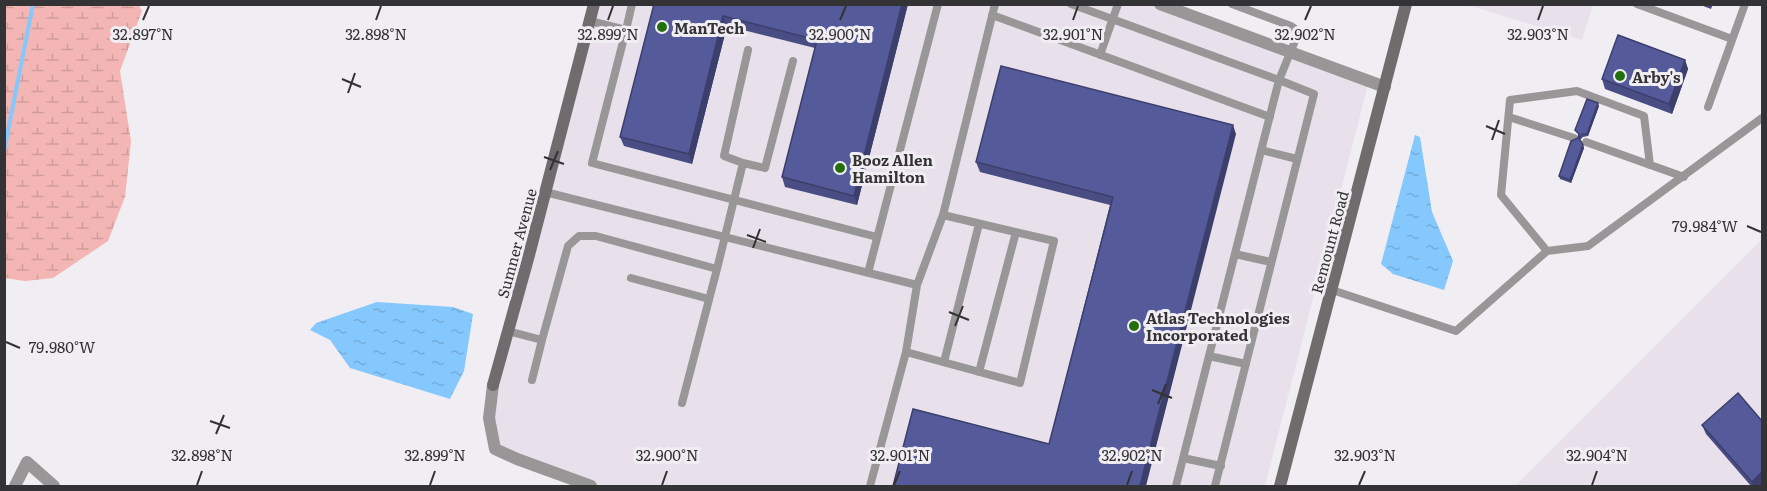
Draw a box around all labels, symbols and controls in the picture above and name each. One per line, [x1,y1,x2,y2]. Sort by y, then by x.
place label: ManTech [674,16,744,39]
marker: ManTech [655,20,669,34]
text: 32.897°N [112,22,174,45]
text: 32.898°N [345,22,407,45]
text: 32.899°N [577,22,639,45]
text: 32.900°N [809,22,871,45]
text: 32.901°N [1043,22,1103,45]
text: 32.902°N [1274,22,1336,45]
text: 32.903°N [1507,22,1569,45]
place label: Arby's [1632,65,1681,88]
marker: Arby's [1613,69,1627,83]
place label: Booz Allen Hamilton [852,148,933,188]
marker: Booz Allen Hamilton [833,161,847,175]
street label: Sumner Avenue [490,185,542,301]
street label: Remount Road [1304,188,1354,296]
text: 79.984°W [1672,214,1739,237]
place label: Atlas Technologies Incorporated [1146,306,1290,346]
marker: Atlas Technologies Incorporated [1127,319,1141,333]
text: 79.980°W [29,335,96,358]
text: 32.898°N [171,443,233,466]
text: 32.899°N [404,443,466,466]
text: 32.900°N [636,443,698,466]
text: 32.901°N [870,443,930,466]
text: 32.902°N [1101,443,1163,466]
text: 32.903°N [1334,443,1396,466]
text: 32.904°N [1566,443,1628,466]

